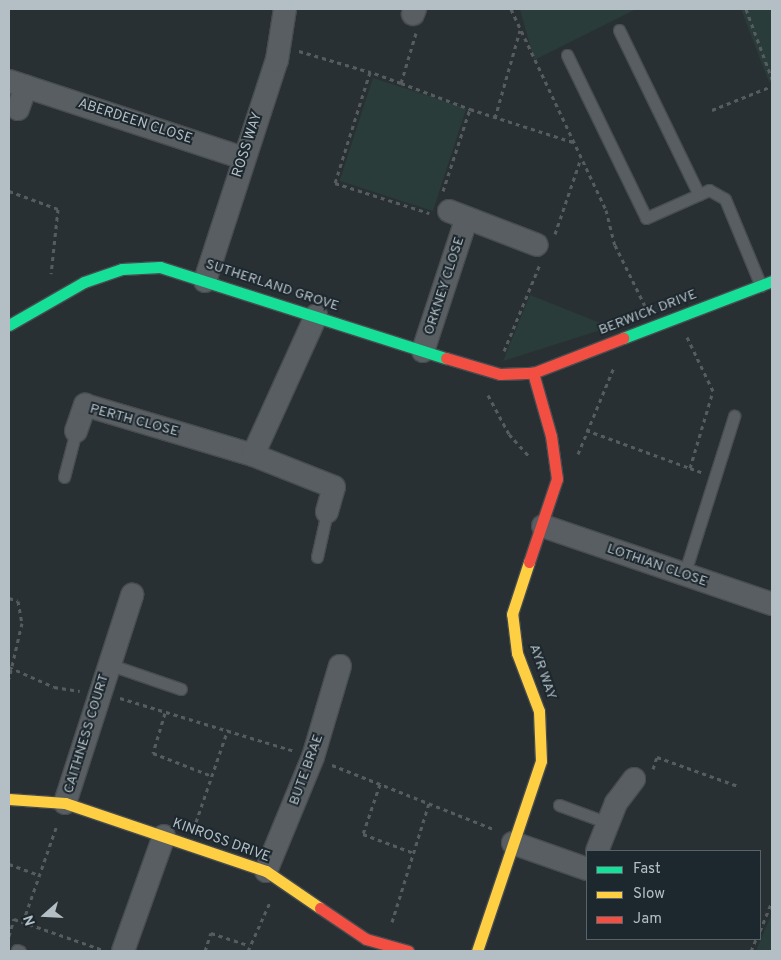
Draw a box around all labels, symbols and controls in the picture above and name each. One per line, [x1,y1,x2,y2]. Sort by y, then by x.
street label: ABERDEEN CLOSE [76,96,194,148]
street label: ROSS WAY [230,110,266,180]
street label: ORKNEY CLOSE [421,235,469,337]
street label: SUTHERLAND GROVE [203,257,341,315]
street label: BERWICK DRIVE [597,287,699,339]
street label: PERTH CLOSE [88,401,180,441]
street label: LOTHIAN CLOSE [605,541,709,591]
street label: AYR WAY [525,642,559,702]
street label: CAITHNESS COURT [61,672,113,796]
street label: BUTE BRAE [286,732,328,808]
street label: KINROSS DRIVE [170,816,272,866]
legend [586,850,761,940]
text: Fast [633,860,661,879]
text: Slow [633,885,665,904]
north arrow [20,890,70,940]
text: Jam [633,910,662,929]
text: N [21,913,40,928]

